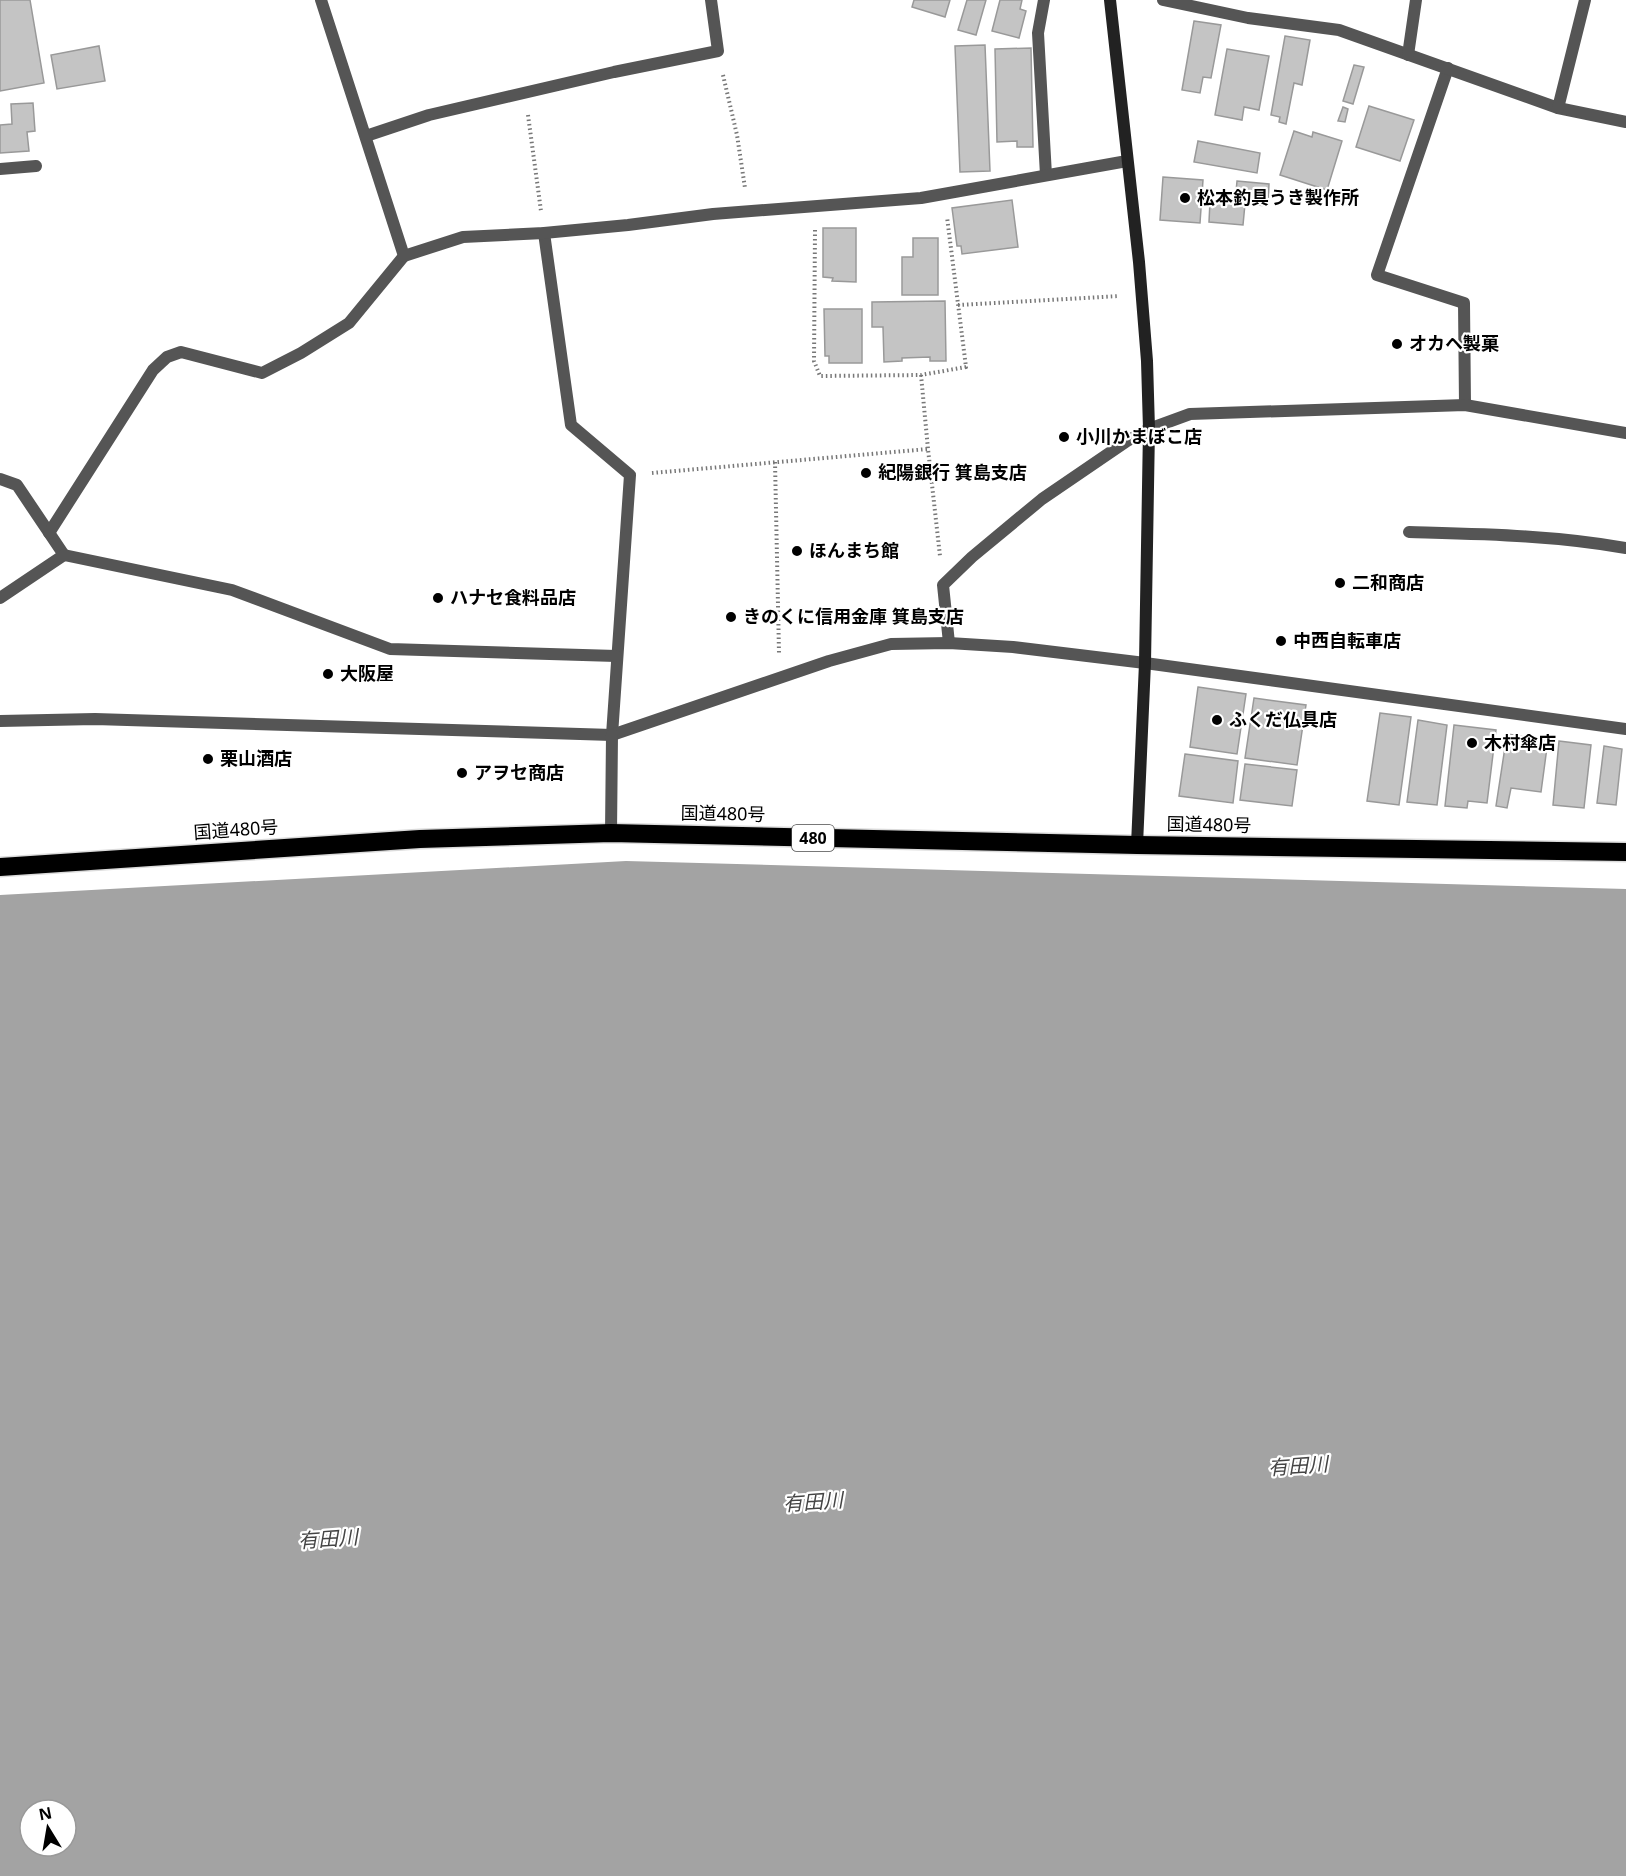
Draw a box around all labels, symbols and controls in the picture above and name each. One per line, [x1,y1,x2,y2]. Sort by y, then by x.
place label: 松本釣具うき製作所 [1197,185,1359,209]
marker: 松本釣具うき製作所 [1178,191,1192,205]
place label: オカヘ製菓 [1409,331,1499,355]
marker: オカヘ製菓 [1390,337,1404,351]
place label: 小川かまぼこ店 [1076,424,1202,448]
marker: 小川かまぼこ店 [1057,430,1071,444]
place label: 紀陽銀行 箕島支店 [878,460,1027,484]
marker: 紀陽銀行 箕島支店 [859,466,873,480]
place label: ほんまち館 [809,538,899,562]
marker: ほんまち館 [790,544,804,558]
place label: 二和商店 [1352,570,1424,594]
marker: 二和商店 [1333,576,1347,590]
place label: ハナセ食料品店 [450,585,576,609]
marker: ハナセ食料品店 [431,591,445,605]
place label: きのくに信用金庫 箕島支店 [743,604,964,628]
marker: きのくに信用金庫 箕島支店 [724,610,738,624]
place label: 中西自転車店 [1293,628,1401,652]
marker: 中西自転車店 [1274,634,1288,648]
place label: 大阪屋 [340,661,394,685]
marker: 大阪屋 [321,667,335,681]
place label: ふくだ仏具店 [1229,707,1337,731]
marker: ふくだ仏具店 [1210,713,1224,727]
place label: 木村傘店 [1484,730,1556,754]
marker: 木村傘店 [1465,736,1479,750]
place label: 栗山酒店 [220,746,292,770]
marker: 栗山酒店 [201,752,215,766]
place label: アヲセ商店 [474,760,564,784]
marker: アヲセ商店 [455,766,469,780]
street label: 国道480号 [680,800,766,826]
street label: 国道480号 [1166,811,1252,837]
street label: 国道480号 [193,814,279,844]
road number: 480 [792,825,834,851]
water label: 有田川 [1267,1450,1331,1481]
water label: 有田川 [782,1486,846,1517]
water label: 有田川 [297,1523,361,1554]
north arrow [18,1798,78,1858]
text: N [37,1801,54,1825]

